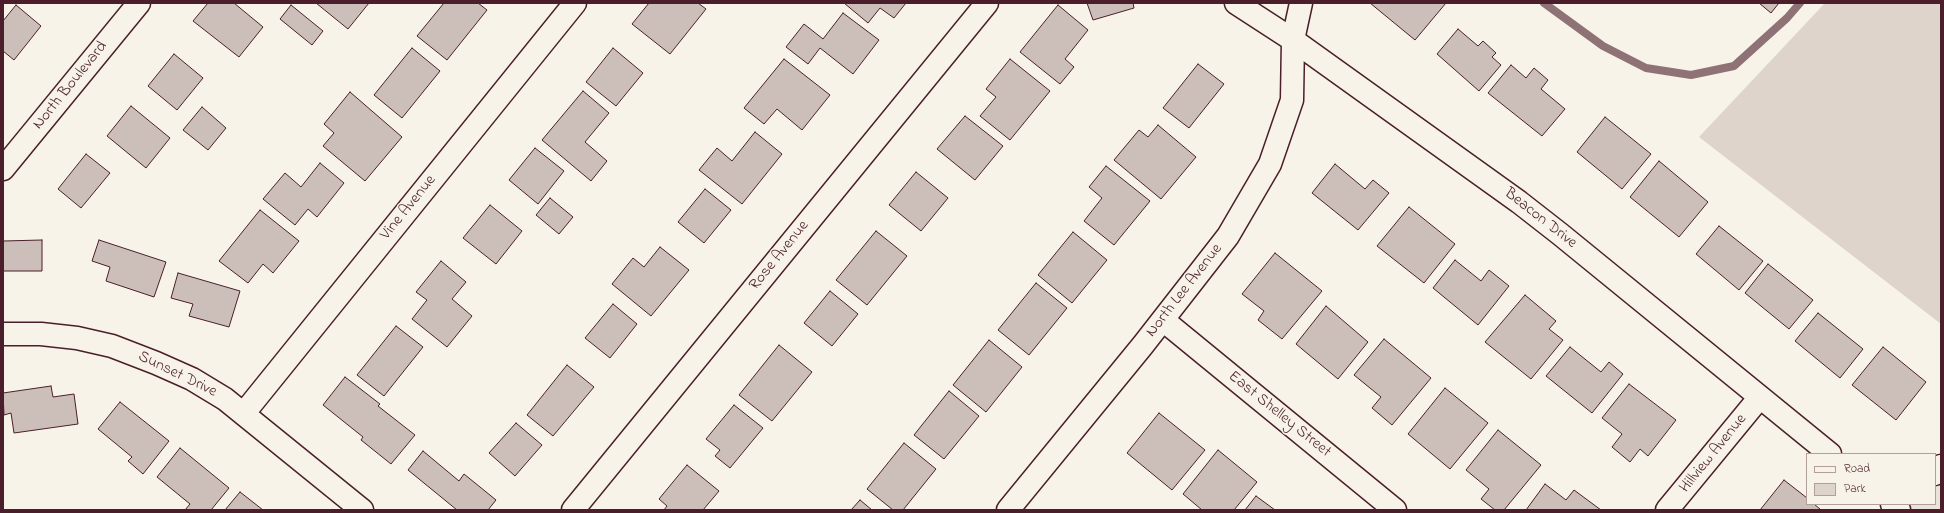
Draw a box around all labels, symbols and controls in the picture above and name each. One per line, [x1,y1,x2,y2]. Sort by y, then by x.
street label: North Boulevard [30,38,112,134]
street label: Vine Avenue [377,172,441,244]
street label: Beacon Drive [1500,185,1580,253]
street label: Rose Avenue [746,217,814,295]
street label: North Lee Avenue [1143,241,1227,341]
street label: Sunset Drive [134,348,220,402]
street label: East Shelley Street [1224,368,1334,462]
street label: Hillview Avenue [1676,411,1752,497]
legend [1806,453,1936,505]
text: Road [1844,460,1870,478]
text: Park [1844,480,1866,498]

